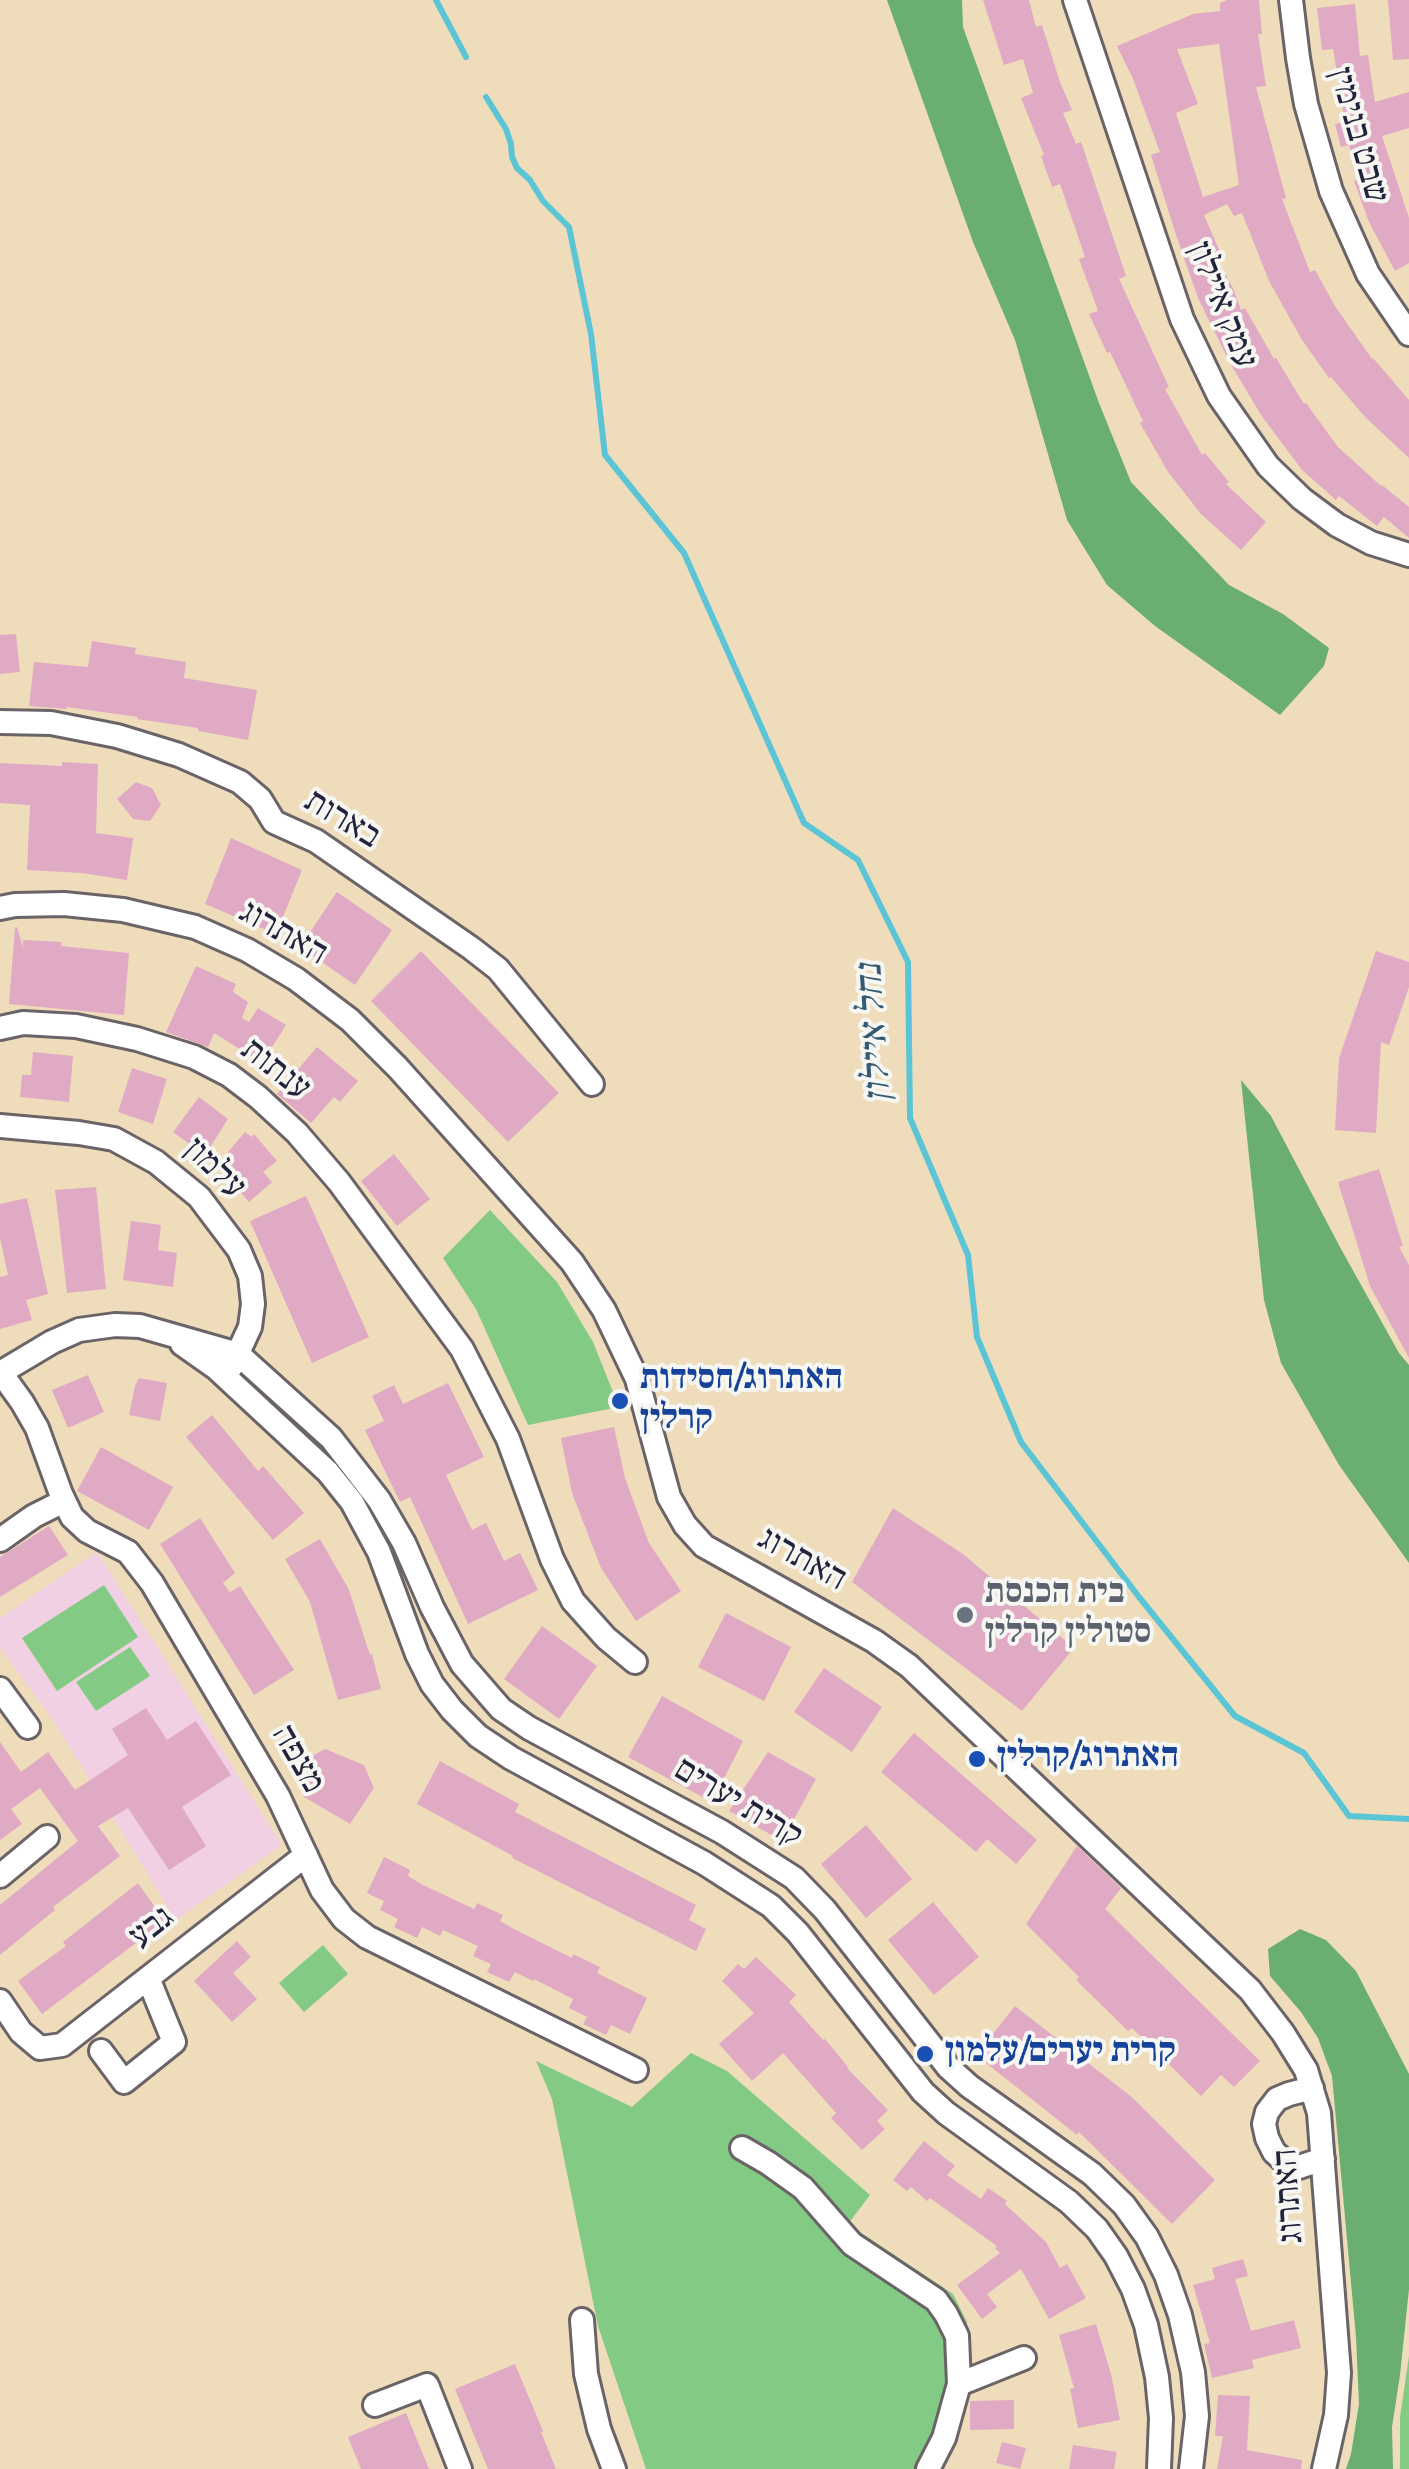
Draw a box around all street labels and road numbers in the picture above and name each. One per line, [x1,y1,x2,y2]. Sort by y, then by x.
street label: שבט בנימין [1317,63,1395,209]
street label: עמק איילון [1176,237,1264,375]
street label: בארות [295,782,387,860]
street label: האתרוג [230,893,334,977]
street label: ענתות [231,1031,317,1111]
street label: עלמון [173,1131,253,1209]
street label: האתרוג [749,1520,853,1602]
street label: מצפה [260,1718,332,1802]
street label: קרית יערים [665,1750,809,1860]
street label: גבע [122,1898,184,1960]
street label: האתרוג [1267,2147,1315,2245]

